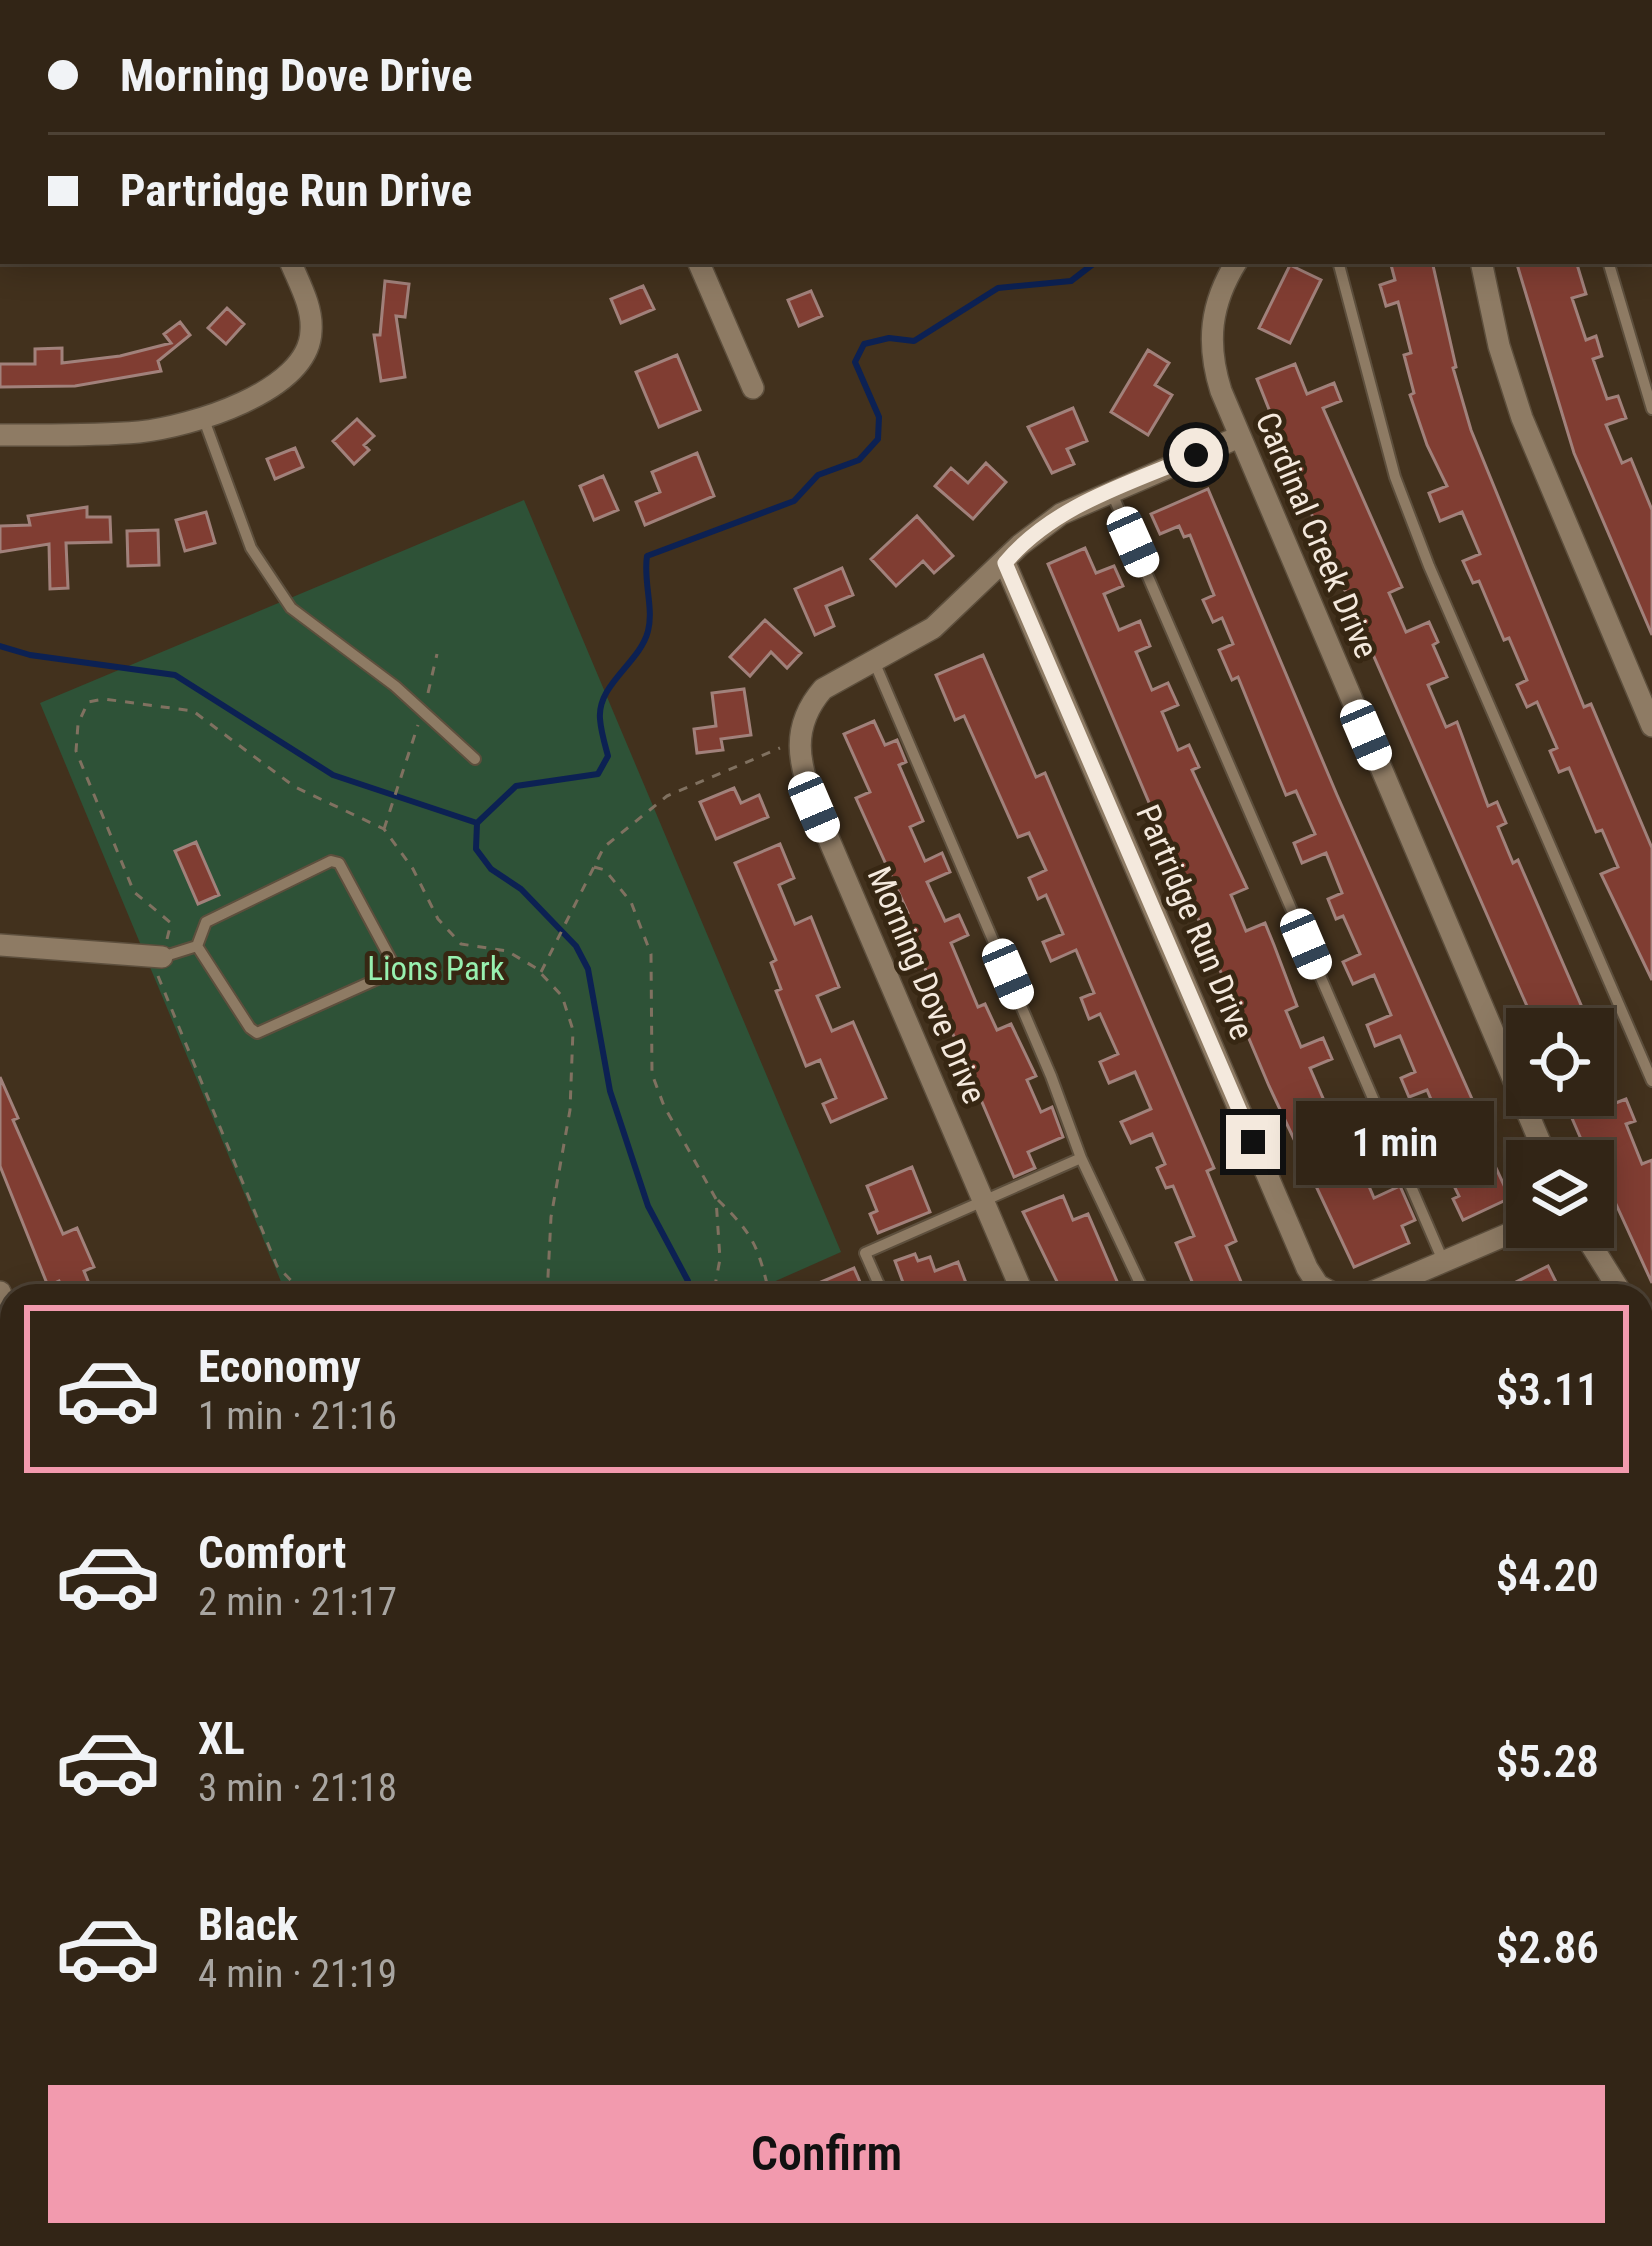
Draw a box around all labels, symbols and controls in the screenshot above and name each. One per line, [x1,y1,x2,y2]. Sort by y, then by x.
text: Morning Dove Drive [120,49,472,102]
text: Partridge Run Drive [120,164,472,217]
street label: Cardinal Creek Drive [1248,406,1386,664]
route start [1169,428,1223,482]
car [1102,502,1164,582]
car [1335,695,1397,775]
car [783,767,845,847]
street label: Partridge Run Drive [1128,799,1262,1045]
street label: Morning Dove Drive [860,861,994,1109]
car [1275,904,1337,984]
car [977,934,1039,1014]
park label: Lions Park [367,949,505,988]
map controls [1506,1008,1614,1248]
button: locate [1506,1008,1614,1116]
callout: 1 min [1295,1100,1493,1184]
route end [1226,1115,1280,1169]
text: 1 min [1352,1120,1438,1166]
button: layers [1506,1140,1614,1248]
icon: car [54,1335,162,1443]
text: Economy [198,1340,361,1393]
text: $3.11 [1496,1363,1599,1416]
text: 1 min · 21:16 [198,1393,397,1439]
icon: car [54,1521,162,1629]
text: Comfort [198,1526,346,1579]
text: $4.20 [1496,1549,1599,1602]
text: 2 min · 21:17 [198,1579,397,1625]
icon: car [54,1707,162,1815]
text: XL [198,1712,245,1765]
text: $5.28 [1496,1735,1599,1788]
text: 3 min · 21:18 [198,1765,397,1811]
icon: car [54,1893,162,2001]
text: Black [198,1898,298,1951]
text: $2.86 [1496,1921,1599,1974]
text: 4 min · 21:19 [198,1951,397,1997]
button: Confirm [48,2085,1605,2223]

